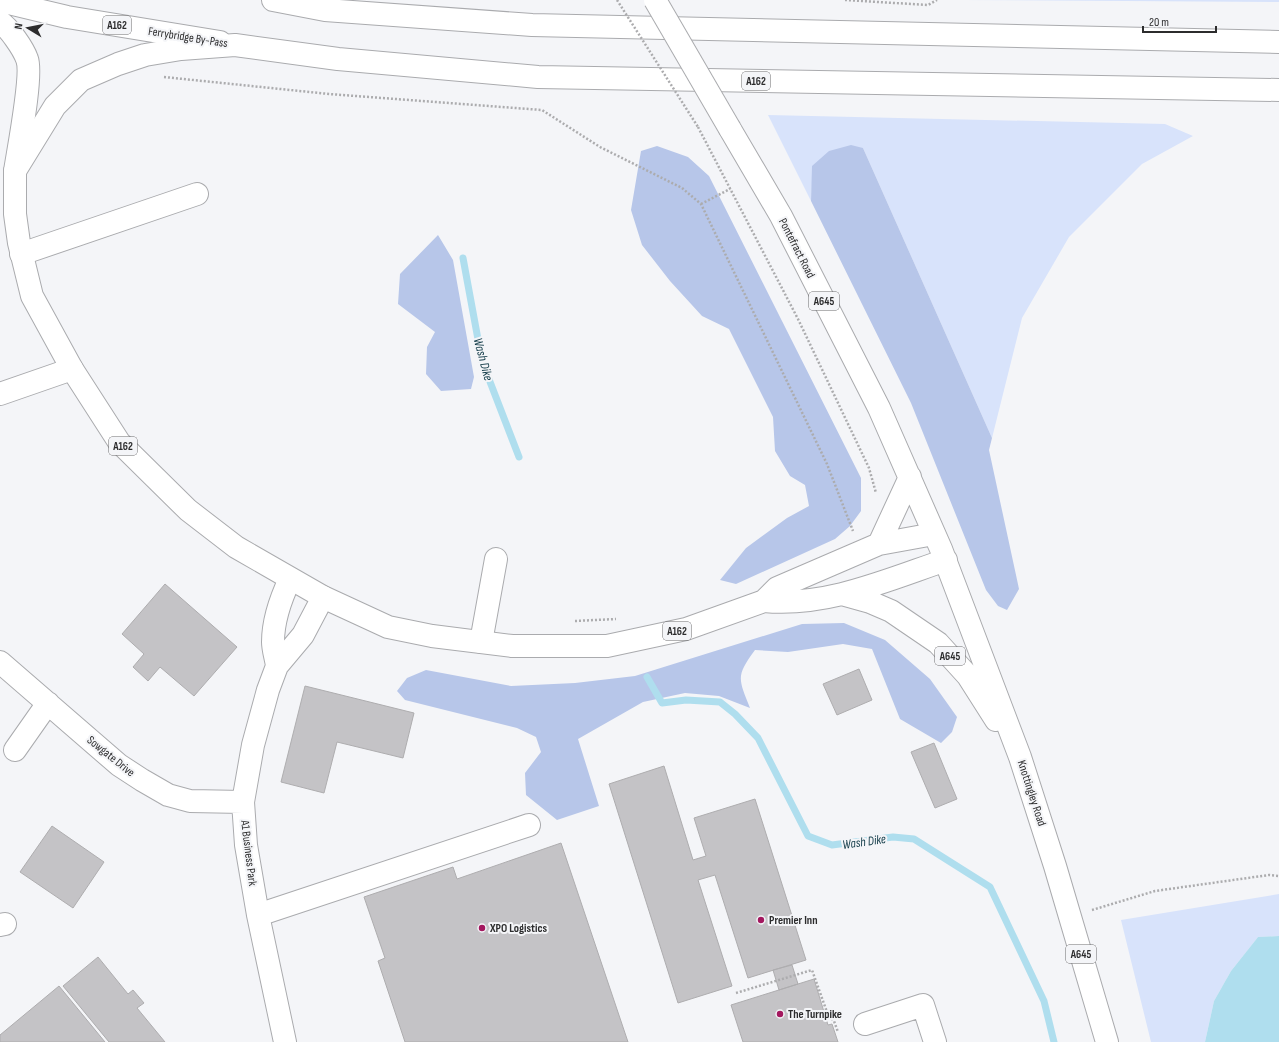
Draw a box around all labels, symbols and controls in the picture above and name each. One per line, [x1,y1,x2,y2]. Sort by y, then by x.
north arrow [8,8,48,48]
scale bar [1143,8,1216,34]
text: 20 m [1149,15,1169,30]
road number: A162 [103,16,131,34]
text: N [12,22,26,30]
street label: Ferrybridge By-Pass [147,24,229,51]
road number: A162 [742,72,770,90]
street label: Pontefract Road [775,216,818,281]
road number: A645 [809,292,839,310]
water label: Wash Dike [470,336,496,382]
road number: A162 [109,437,137,455]
road number: A162 [663,622,691,640]
road number: A645 [935,647,965,665]
street label: Sowgate Drive [84,733,138,780]
street label: Knottingley Road [1014,758,1049,828]
street label: A1 Business Park [237,818,260,887]
water label: Wash Dike [841,831,887,853]
place label: Premier Inn [769,913,818,928]
marker: Premier Inn [756,915,766,925]
place label: XPO Logistics [489,921,548,936]
marker: XPO Logistics [477,923,487,933]
road number: A645 [1066,945,1096,963]
place label: The Turnpike [788,1007,842,1022]
marker: The Turnpike [775,1009,785,1019]

